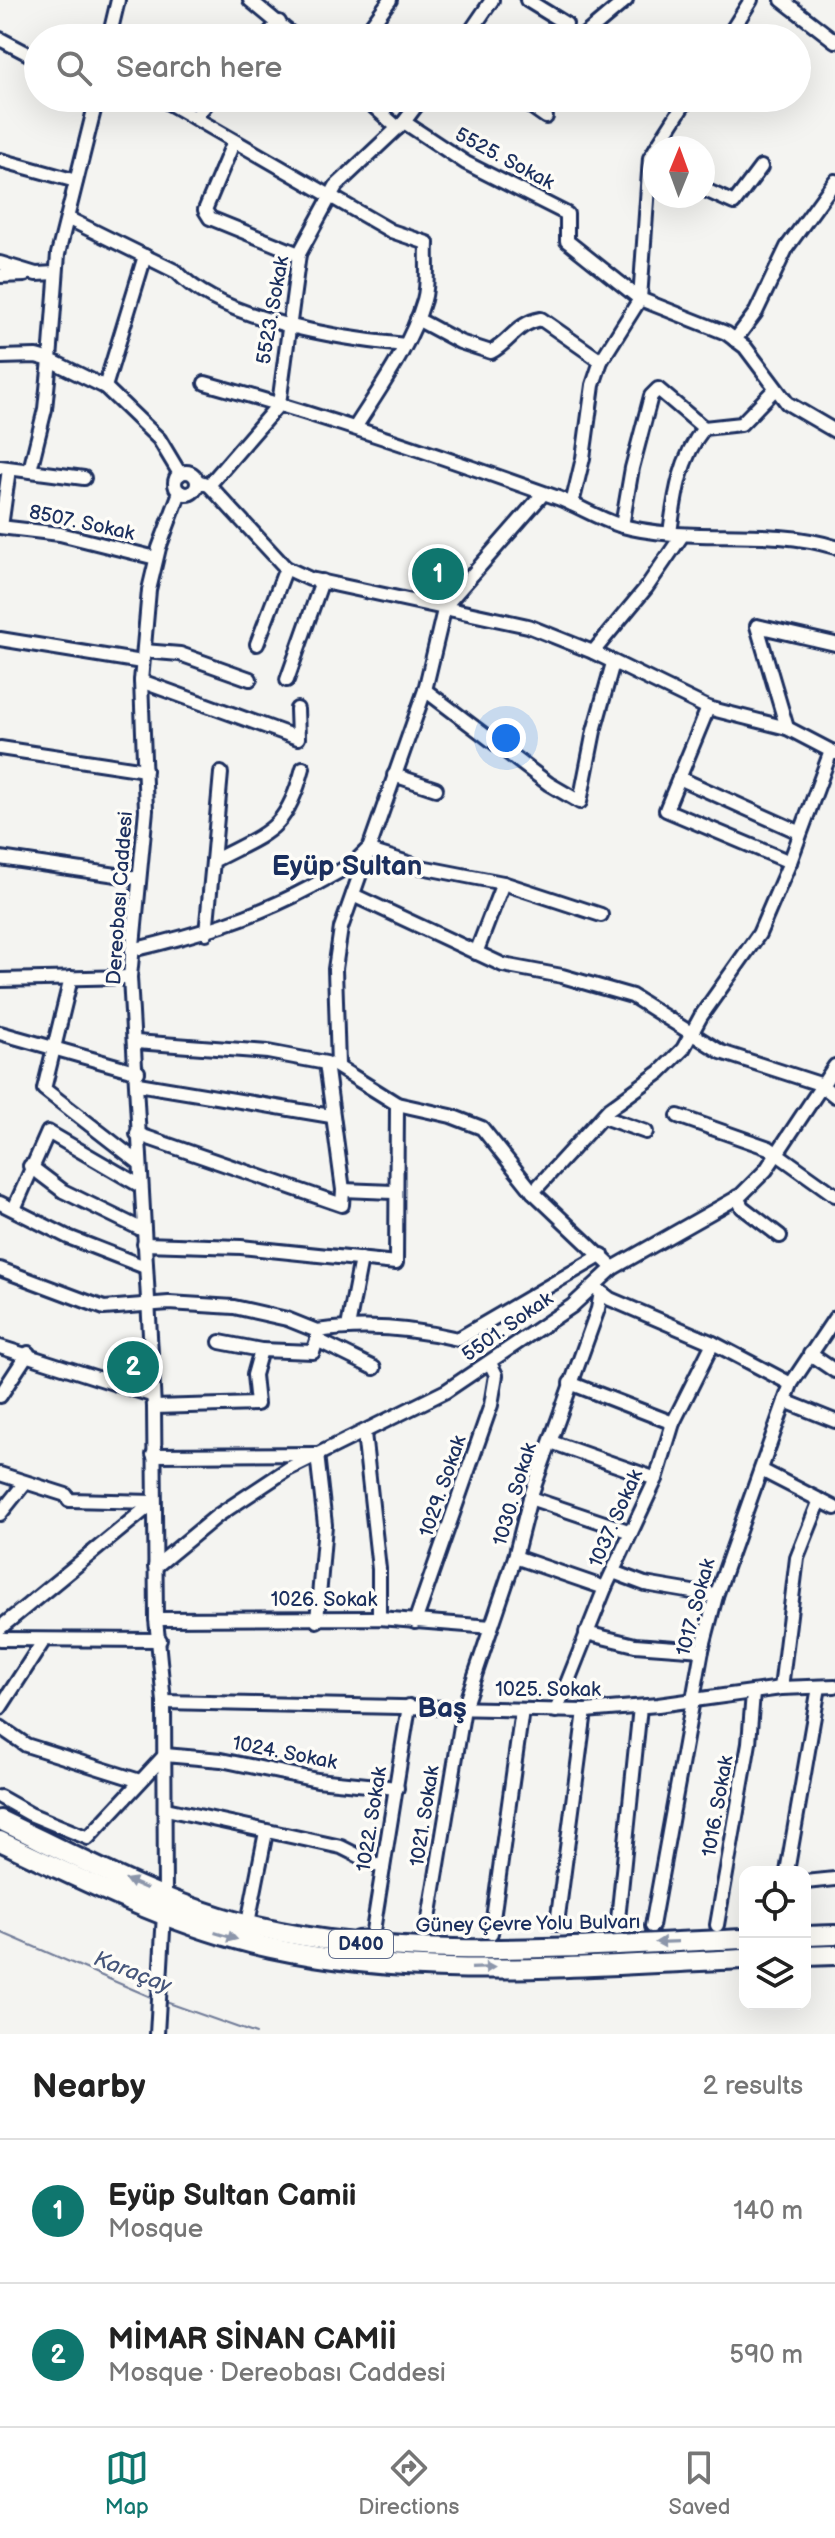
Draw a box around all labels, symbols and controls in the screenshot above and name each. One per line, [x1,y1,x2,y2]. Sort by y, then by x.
search box [24,24,811,112]
icon: search [52,46,96,90]
text: Search here [116,50,282,86]
street label: 5525. Sokak [451,123,559,195]
north arrow [643,136,715,208]
street label: 5523. Sokak [252,254,294,366]
street label: 8507. Sokak [27,500,137,546]
pin: 1 [412,544,464,604]
your location [486,718,526,758]
street label: Dereobası Caddesi [102,811,138,986]
district label: Eyüp Sultan [272,850,422,883]
street label: 5501. Sokak [458,1287,558,1367]
pin: 2 [107,1337,159,1397]
street label: 1029. Sokak [414,1432,472,1540]
street label: 1030. Sokak [488,1440,542,1549]
street label: 1037. Sokak [584,1466,648,1571]
street label: 1017. Sokak [671,1556,721,1659]
street label: 1026. Sokak [271,1588,377,1612]
street label: 1025. Sokak [495,1678,601,1702]
district label: Baş [417,1692,467,1725]
street label: 1024. Sokak [230,1731,339,1775]
street label: 1016. Sokak [697,1753,739,1859]
street label: 1021. Sokak [405,1764,445,1868]
street label: 1022. Sokak [352,1765,392,1873]
map controls [739,1866,811,2010]
button: locate [739,1866,811,1938]
one-way arrow [125,1878,148,1891]
street label: Güney Çevre Yolu Bulvarı [415,1910,641,1938]
one-way arrow [215,1930,239,1943]
road number: D400 [329,1930,393,1958]
one-way arrow [654,1935,679,1948]
button: layers [739,1938,811,2010]
water label: Karaçay [90,1945,176,2000]
one-way arrow [471,1961,496,1974]
text: Nearby [32,2066,146,2107]
text: 2 results [703,2071,803,2102]
text: Eyüp Sultan Camii [108,2178,356,2214]
text: 1 [53,2196,63,2227]
text: 140 m [733,2196,803,2227]
text: Mosque [108,2214,203,2245]
text: MİMAR SİNAN CAMİİ [108,2322,397,2358]
text: 2 [50,2340,66,2371]
text: 590 m [729,2340,803,2371]
text: Mosque · Dereobası Caddesi [108,2358,446,2389]
tab: Map [105,2446,149,2521]
tab: Directions [358,2446,459,2521]
tab: Saved [669,2446,730,2521]

